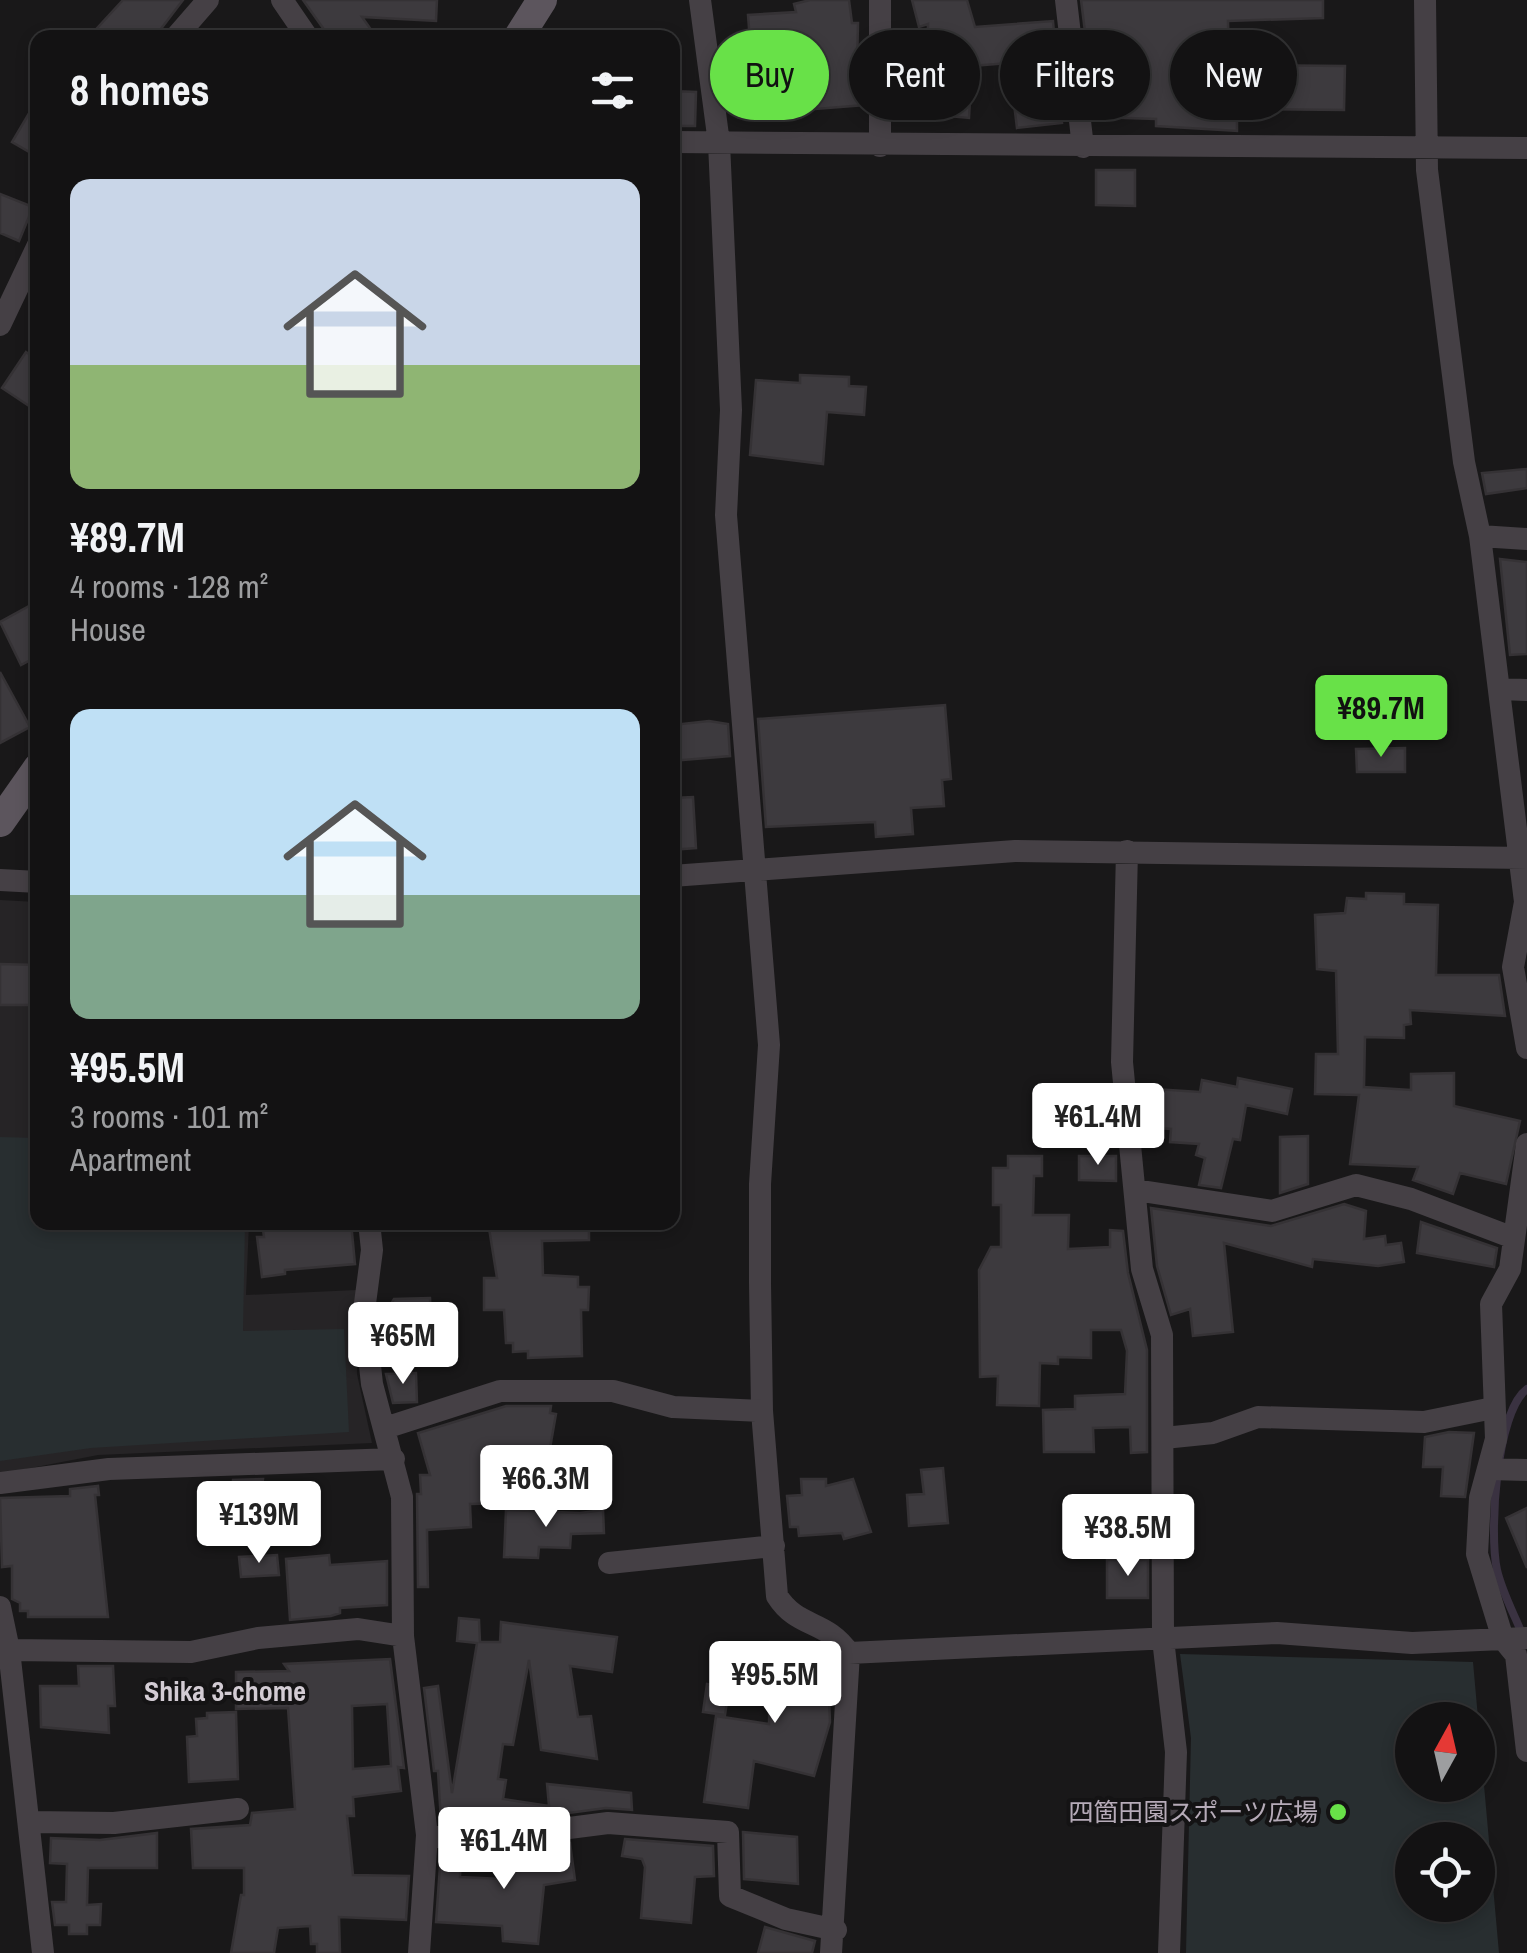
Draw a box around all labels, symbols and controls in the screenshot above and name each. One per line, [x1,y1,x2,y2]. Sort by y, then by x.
chip: Buy [710,30,829,120]
chip: Rent [849,30,980,120]
chip: Filters [1000,30,1150,120]
chip: New [1170,30,1297,120]
text: 8 homes [70,62,210,118]
icon: filters [585,63,640,118]
icon: home [265,244,445,424]
text: ¥89.7M [70,509,185,565]
text: 4 rooms · 128 m² [70,565,268,608]
text: House [70,608,146,651]
pin: ¥89.7M [1300,675,1462,760]
text: ¥89.7M [1337,686,1425,729]
icon: home [265,774,445,954]
text: ¥95.5M [70,1039,185,1095]
pin: ¥61.4M [1017,1083,1179,1168]
text: ¥61.4M [1054,1094,1142,1137]
text: 3 rooms · 101 m² [70,1095,268,1138]
text: Apartment [70,1138,191,1181]
pin: ¥65M [344,1302,462,1387]
text: ¥65M [370,1313,436,1356]
pin: ¥66.3M [465,1445,627,1530]
text: ¥66.3M [502,1456,590,1499]
pin: ¥139M [189,1481,329,1566]
text: ¥139M [219,1492,299,1535]
pin: ¥38.5M [1047,1494,1209,1579]
text: ¥38.5M [1084,1505,1172,1548]
pin: ¥95.5M [694,1641,856,1726]
text: ¥95.5M [731,1652,819,1695]
district label: Shika 3-chome [144,1672,306,1710]
north arrow [1395,1702,1495,1802]
map controls [1395,1702,1495,1922]
place label: 四箇田園スポーツ広場 [1068,1795,1318,1829]
marker: 四箇田園スポーツ広場 [1327,1801,1349,1823]
pin: ¥61.4M [423,1807,585,1892]
text: ¥61.4M [460,1818,548,1861]
button: locate [1395,1822,1495,1922]

